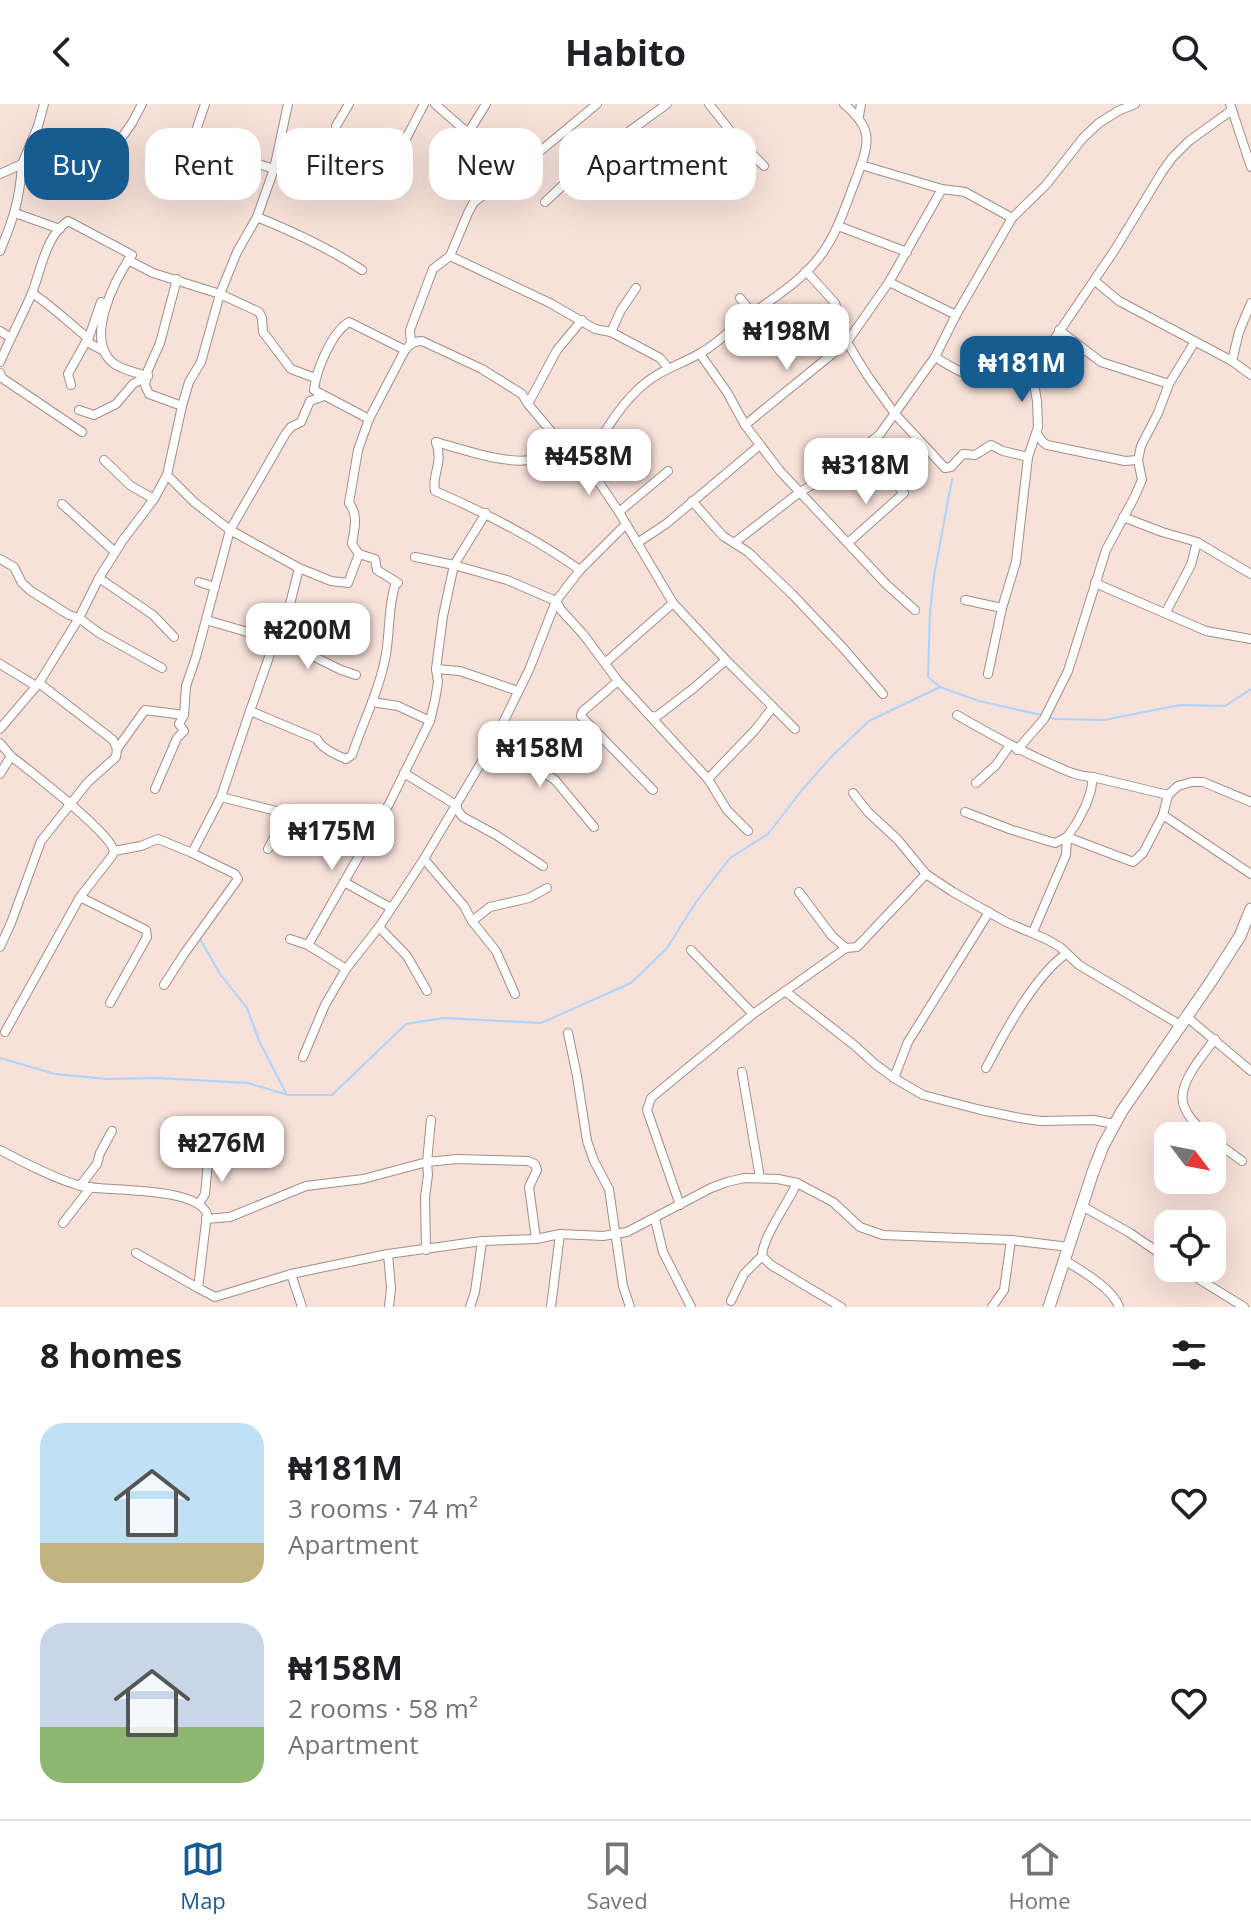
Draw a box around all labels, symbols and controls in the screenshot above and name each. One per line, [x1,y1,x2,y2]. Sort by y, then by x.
text: Habito [565,28,686,77]
icon: back [40,30,84,74]
icon: search [1167,30,1211,74]
chip: Buy [24,128,129,200]
chip: Rent [145,128,261,200]
chip: Filters [277,128,413,200]
chip: New [429,128,543,200]
chip: Apartment [559,128,756,200]
pin: ₦198M [731,304,843,372]
text: ₦198M [743,312,831,348]
pin: ₦181M [966,336,1078,404]
text: ₦181M [978,344,1066,380]
pin: ₦458M [533,429,645,497]
text: ₦458M [545,437,633,473]
pin: ₦318M [810,438,922,506]
text: ₦318M [822,446,910,482]
pin: ₦200M [252,603,364,671]
text: ₦200M [264,611,352,647]
pin: ₦158M [484,721,596,789]
text: ₦158M [496,729,584,765]
pin: ₦175M [276,804,388,872]
text: ₦175M [288,812,376,848]
pin: ₦276M [166,1116,278,1184]
north arrow [1154,1122,1226,1194]
map controls [1154,1122,1226,1282]
text: ₦276M [178,1124,266,1160]
button: locate [1154,1210,1226,1282]
text: 8 homes [40,1332,182,1378]
icon: filters [1167,1333,1211,1377]
text: ₦181M [288,1444,403,1490]
icon: home [104,1455,200,1551]
icon: heart [1167,1481,1211,1525]
text: 3 rooms · 74 m² [288,1490,478,1526]
text: Apartment [288,1526,419,1562]
text: ₦158M [288,1644,403,1690]
icon: home [104,1655,200,1751]
icon: heart [1167,1681,1211,1725]
text: 2 rooms · 58 m² [288,1690,478,1726]
text: Apartment [288,1726,419,1762]
tab: Map [180,1837,226,1915]
tab: Saved [587,1837,648,1915]
tab: Home [1008,1837,1071,1915]

